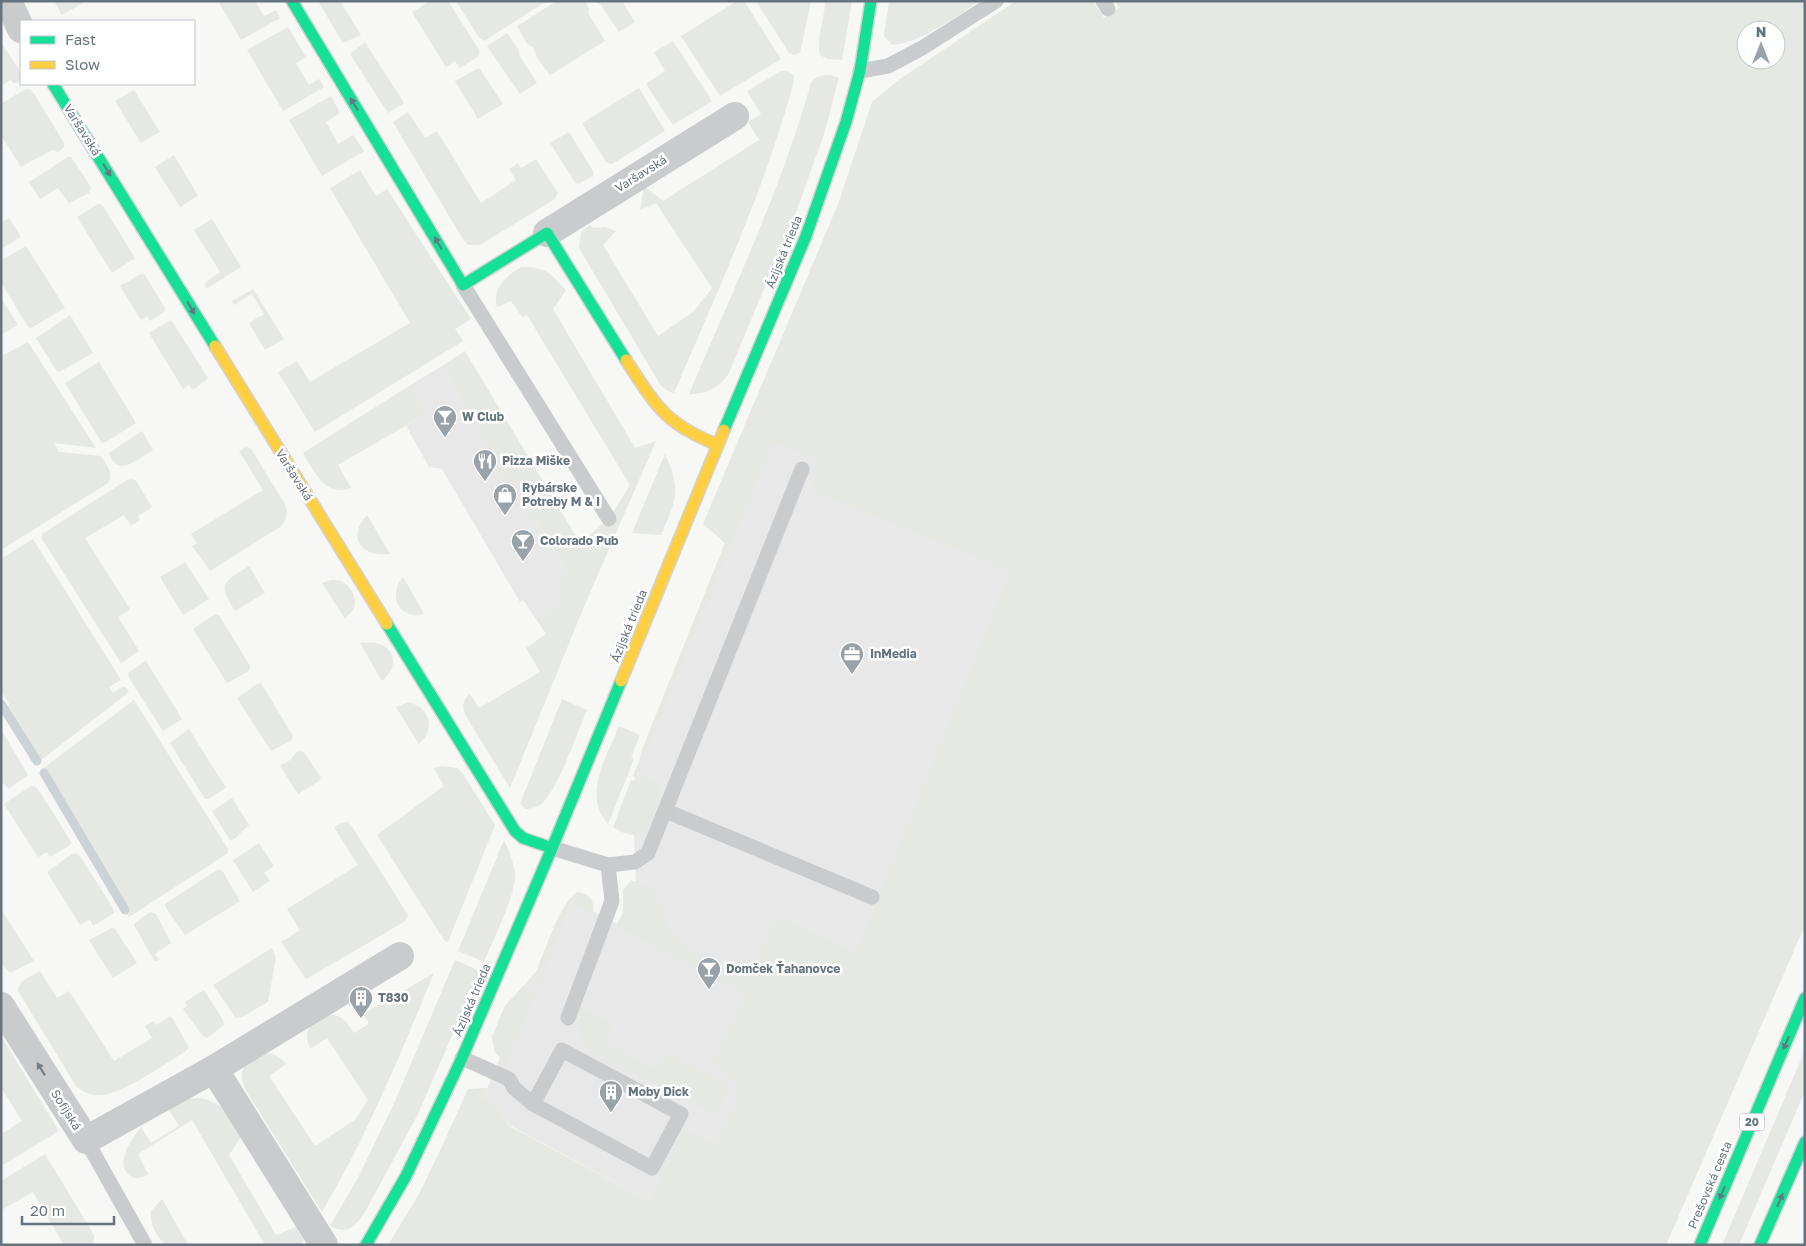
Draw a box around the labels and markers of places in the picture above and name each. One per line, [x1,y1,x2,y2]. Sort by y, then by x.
bar icon: W Club [432,404,458,438]
place label: W Club [462,409,505,424]
restaurant icon: Pizza Miške [472,448,498,482]
place label: Pizza Miške [502,453,570,468]
place label: Rybárske Potreby M & I [522,480,600,509]
shop icon: Rybárske Potreby M & I [492,482,518,516]
bar icon: Colorado Pub [510,528,536,562]
place label: Colorado Pub [540,533,619,548]
office icon: InMedia [839,641,865,675]
place label: InMedia [870,646,917,661]
bar icon: Domček Ťahanovce [696,956,722,990]
place label: Domček Ťahanovce [726,961,840,976]
building icon: T830 [348,985,374,1019]
place label: T830 [378,990,409,1005]
building icon: Moby Dick [598,1079,624,1113]
place label: Moby Dick [628,1084,689,1099]

